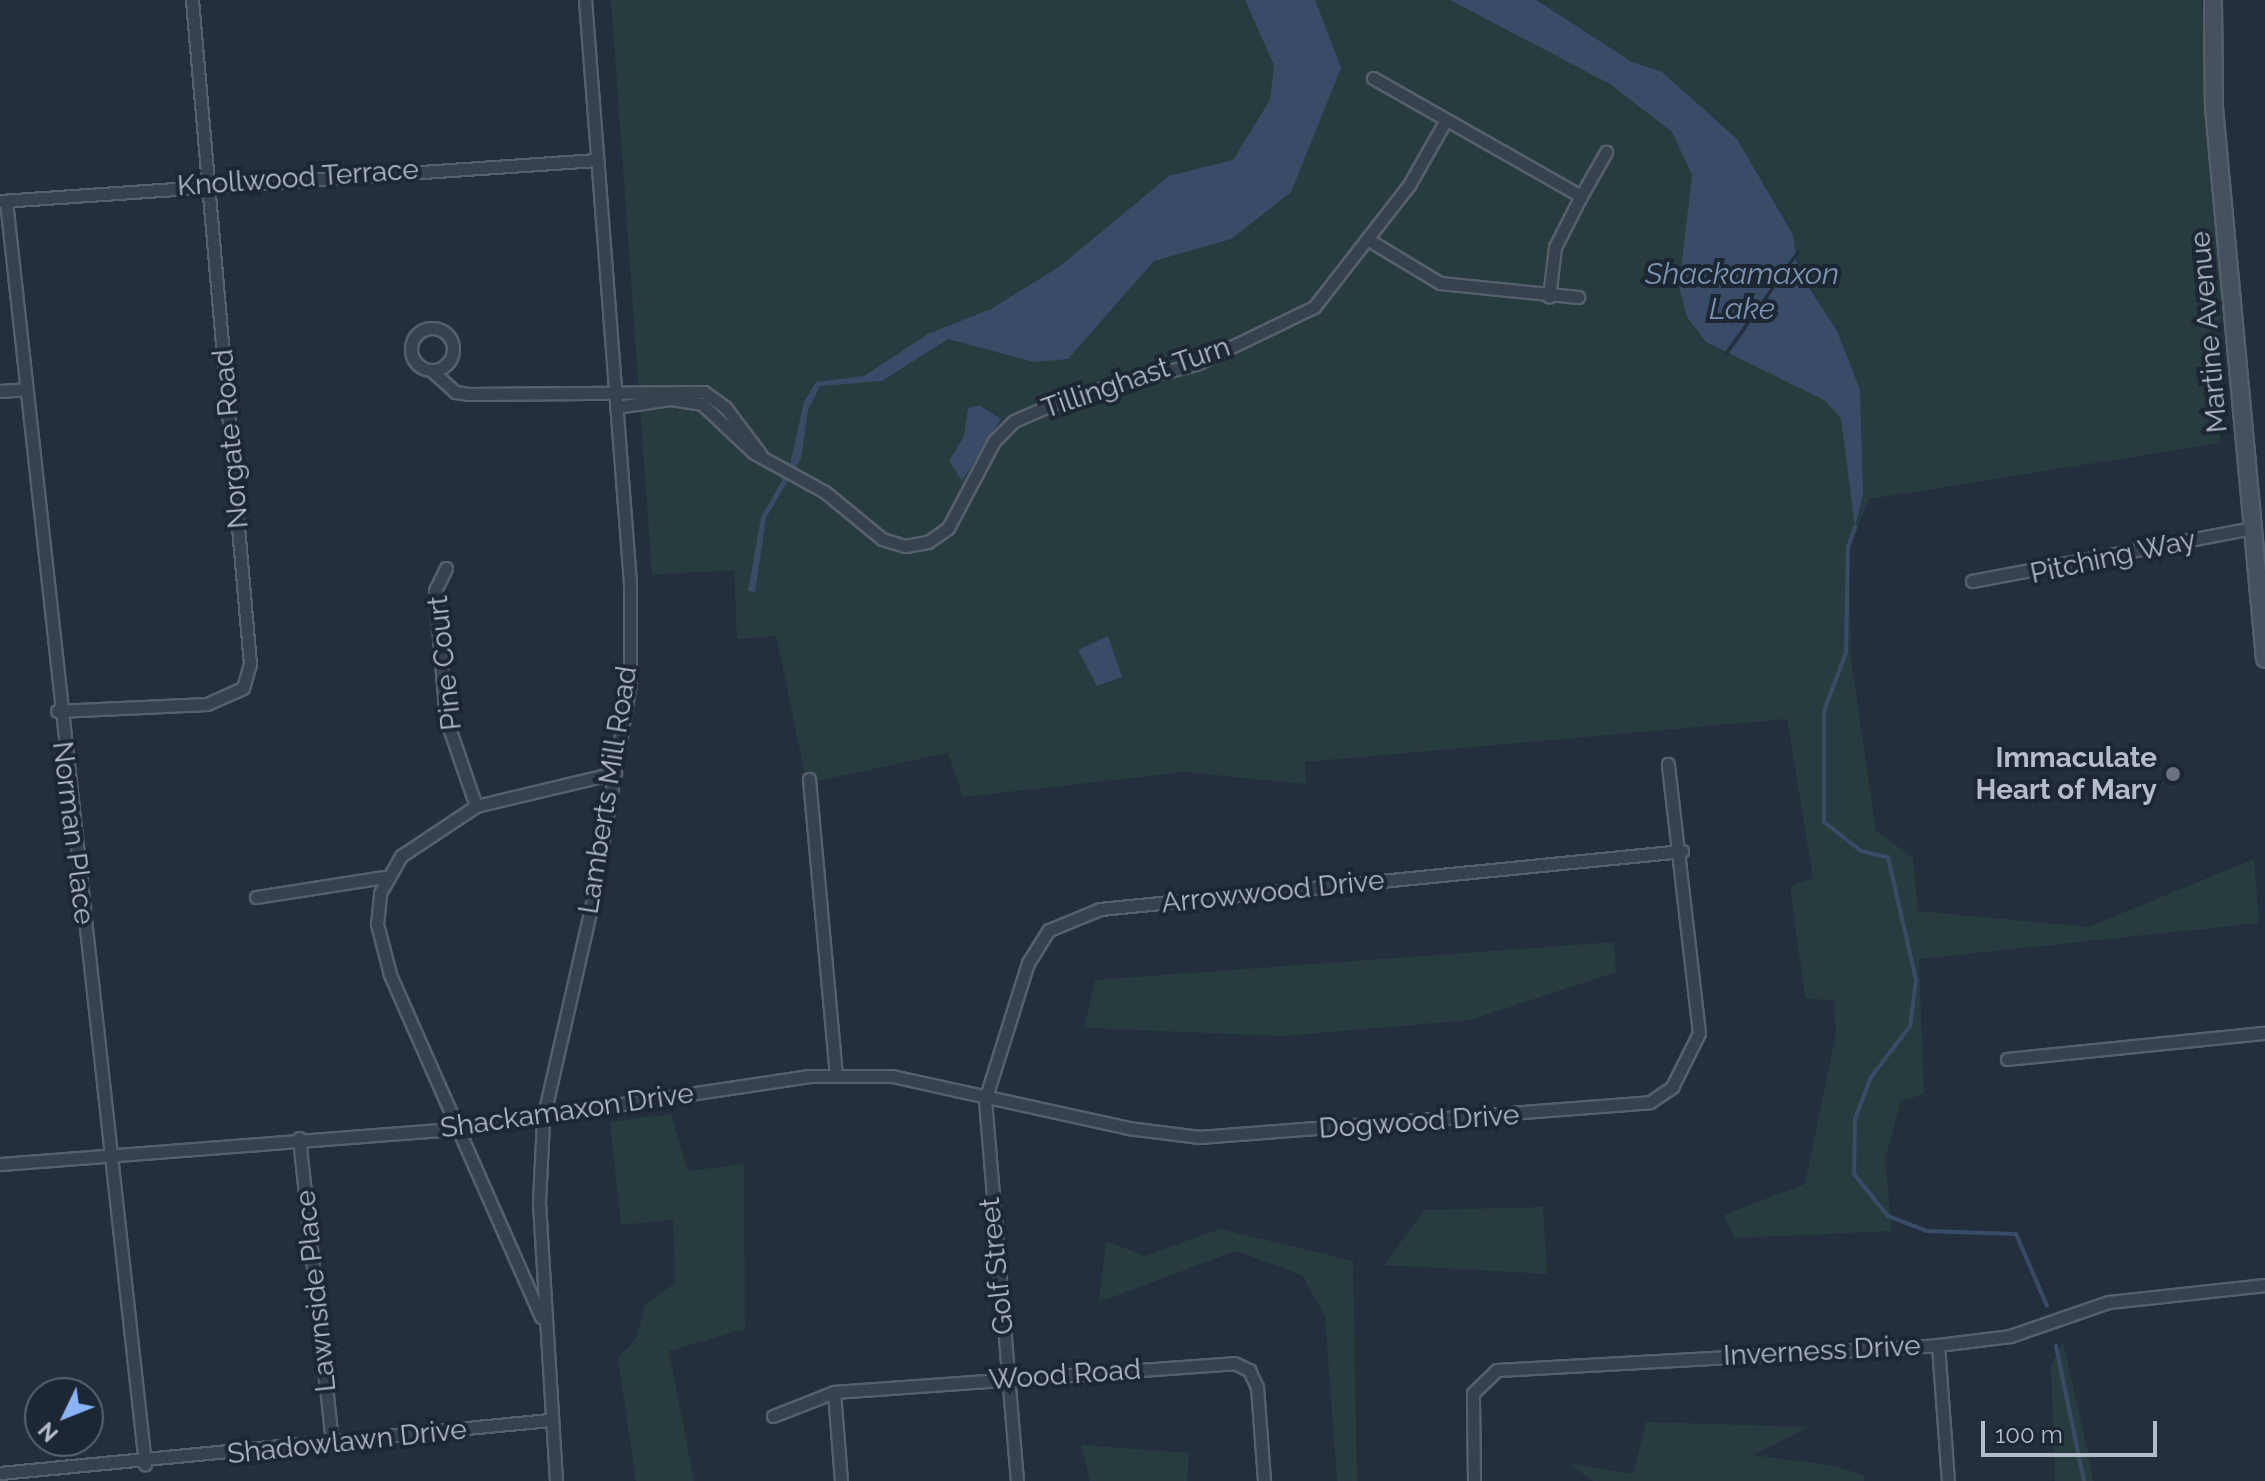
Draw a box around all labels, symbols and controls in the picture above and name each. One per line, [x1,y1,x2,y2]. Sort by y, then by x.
street label: Knollwood Terrace [176,153,420,203]
street label: Martine Avenue [2183,229,2235,435]
water label: Shackamaxon Lake [1645,256,1839,326]
street label: Tillinghast Turn [1037,330,1235,426]
street label: Norgate Road [206,348,256,530]
street label: Pitching Way [2027,523,2199,591]
street label: Pine Court [421,594,469,732]
street label: Lamberts Mill Road [572,663,644,917]
street label: Norman Place [45,739,101,927]
place label: Immaculate Heart of Mary [1975,741,2157,807]
marker: Immaculate Heart of Mary [2164,765,2182,783]
street label: Arrowwood Drive [1160,864,1386,920]
street label: Shackamaxon Drive [438,1077,696,1145]
street label: Dogwood Drive [1318,1098,1520,1146]
street label: Lawnside Place [289,1188,343,1394]
street label: Golf Street [973,1195,1021,1337]
street label: Inverness Drive [1723,1329,1921,1373]
street label: Wood Road [988,1353,1142,1397]
north arrow [24,1377,104,1457]
scale bar [1985,1405,2161,1455]
street label: Shadowlawn Drive [226,1413,468,1471]
text: N [33,1417,63,1447]
text: 100 m [1995,1420,2063,1449]

